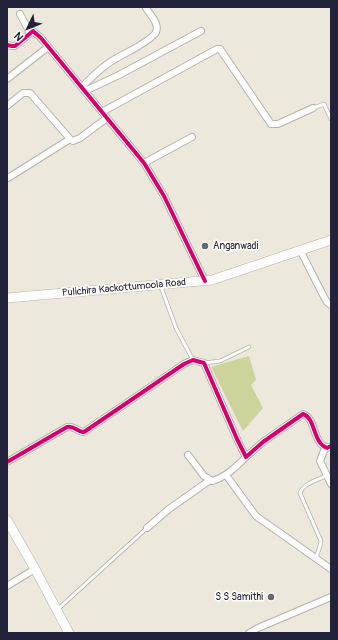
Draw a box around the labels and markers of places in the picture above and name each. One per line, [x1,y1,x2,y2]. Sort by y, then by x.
place label: Anganwadi [213,240,258,252]
marker: Anganwadi [200,241,210,251]
place label: S S Samithi [215,591,263,603]
marker: S S Samithi [266,592,276,602]

